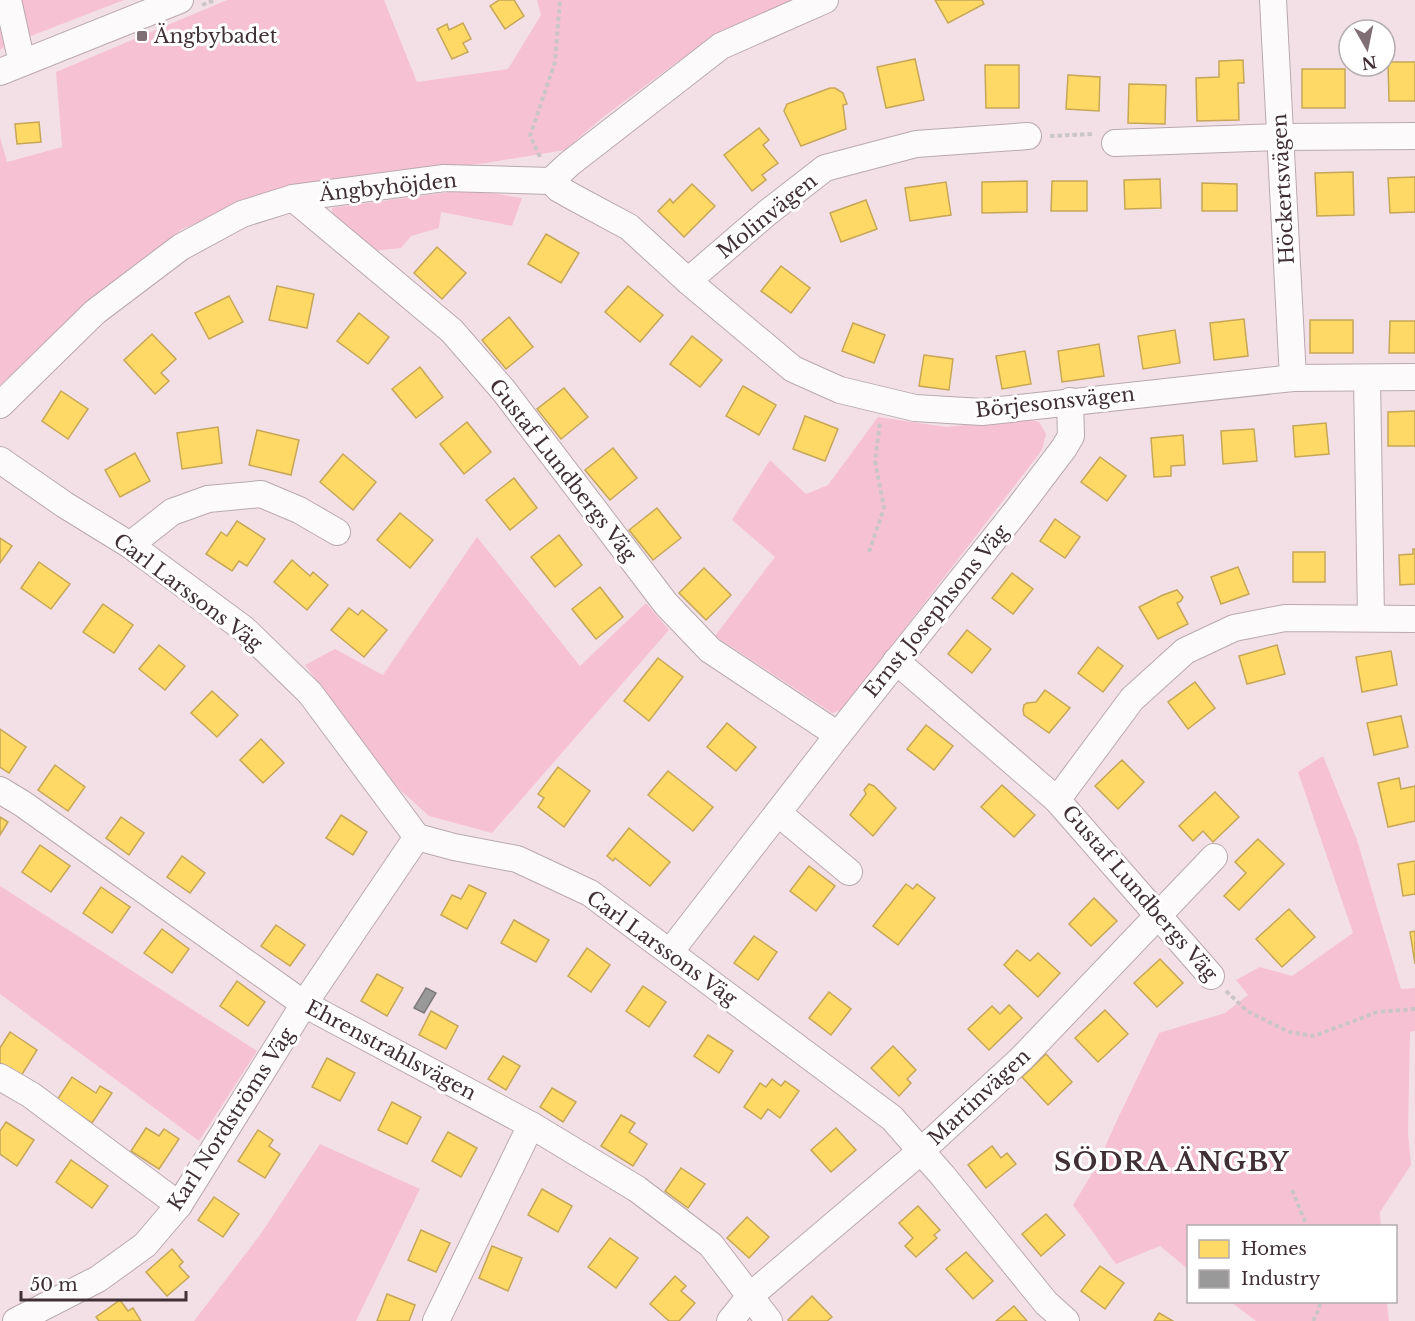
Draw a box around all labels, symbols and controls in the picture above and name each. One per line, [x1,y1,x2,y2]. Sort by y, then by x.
north arrow [1337,18,1397,78]
place label: Ängbybadet [153,23,278,48]
marker: Ängbybadet [135,29,149,43]
text: N [1360,52,1378,74]
street label: Höckertsvägen [1267,113,1299,265]
street label: Ängbyhöjden [317,167,458,206]
street label: Molinvägen [712,168,822,263]
street label: Gustaf Lundbergs Väg [484,374,642,567]
street label: Börjesonsvägen [974,382,1136,422]
street label: Ernst Josephsons Väg [859,519,1014,702]
street label: Carl Larssons Väg [109,528,268,656]
street label: Gustaf Lundbergs Väg [1057,800,1223,986]
street label: Carl Larssons Väg [582,885,743,1011]
street label: Ehrenstrahlsvägen [302,995,480,1105]
street label: Karl Nordströms Väg [163,1022,300,1215]
street label: Martinvägen [923,1044,1035,1150]
district label: SÖDRA ÄNGBY [1054,1146,1290,1178]
legend [1187,1225,1397,1303]
text: Homes [1241,1238,1307,1260]
scale bar [21,1264,186,1302]
text: Industry [1241,1268,1321,1290]
text: 50 m [30,1274,78,1296]

